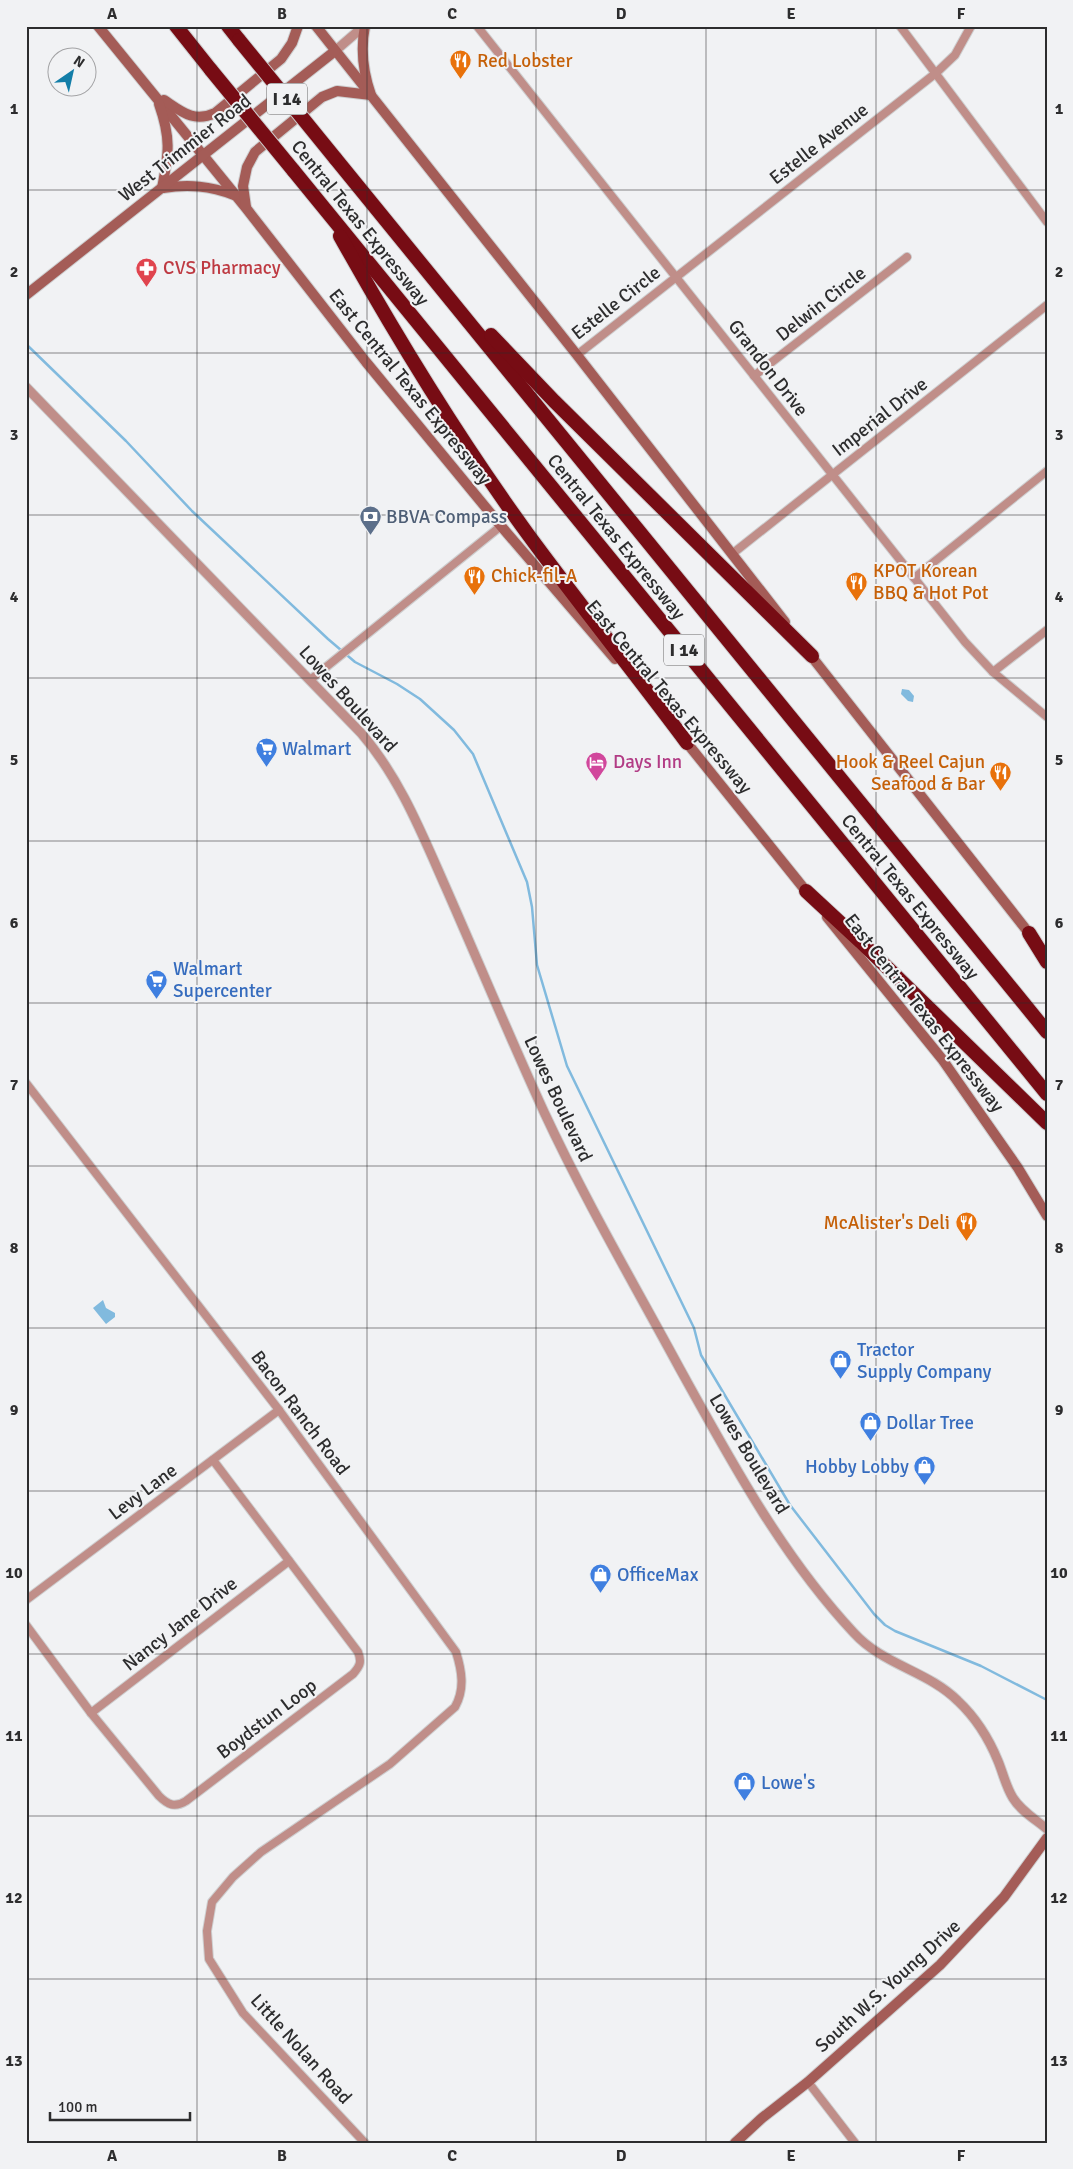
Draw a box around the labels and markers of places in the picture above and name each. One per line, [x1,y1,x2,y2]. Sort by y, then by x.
restaurant icon: Red Lobster [449,49,473,80]
place label: Red Lobster [477,49,573,73]
pharmacy icon: CVS Pharmacy [135,256,159,287]
place label: CVS Pharmacy [163,256,281,280]
bank icon: BBVA Compass [358,505,382,536]
place label: BBVA Compass [386,505,507,529]
place label: KPOT Korean BBQ & Hot Pot [873,559,989,605]
restaurant icon: Chick-fil-A [463,564,487,595]
place label: Chick-fil-A [491,564,578,588]
restaurant icon: KPOT Korean BBQ & Hot Pot [845,570,869,601]
supermarket icon: Walmart [254,737,278,768]
place label: Walmart [282,737,352,761]
hotel icon: Days Inn [585,750,609,781]
place label: Days Inn [613,750,682,774]
place label: Hook & Reel Cajun Seafood & Bar [836,750,985,796]
restaurant icon: Hook & Reel Cajun Seafood & Bar [989,761,1013,792]
place label: Walmart Supercenter [173,957,272,1003]
supermarket icon: Walmart Supercenter [145,968,169,999]
place label: McAlister's Deli [823,1211,950,1235]
restaurant icon: McAlister's Deli [954,1211,978,1242]
place label: Tractor Supply Company [857,1338,992,1384]
shop icon: Tractor Supply Company [829,1349,853,1380]
shop icon: Dollar Tree [858,1411,882,1442]
place label: Dollar Tree [886,1411,974,1435]
place label: Hobby Lobby [805,1455,909,1479]
shop icon: Hobby Lobby [913,1455,937,1486]
shop icon: OfficeMax [589,1563,613,1594]
place label: OfficeMax [617,1563,699,1587]
shop icon: Lowe's [733,1771,757,1802]
place label: Lowe's [761,1771,815,1795]

